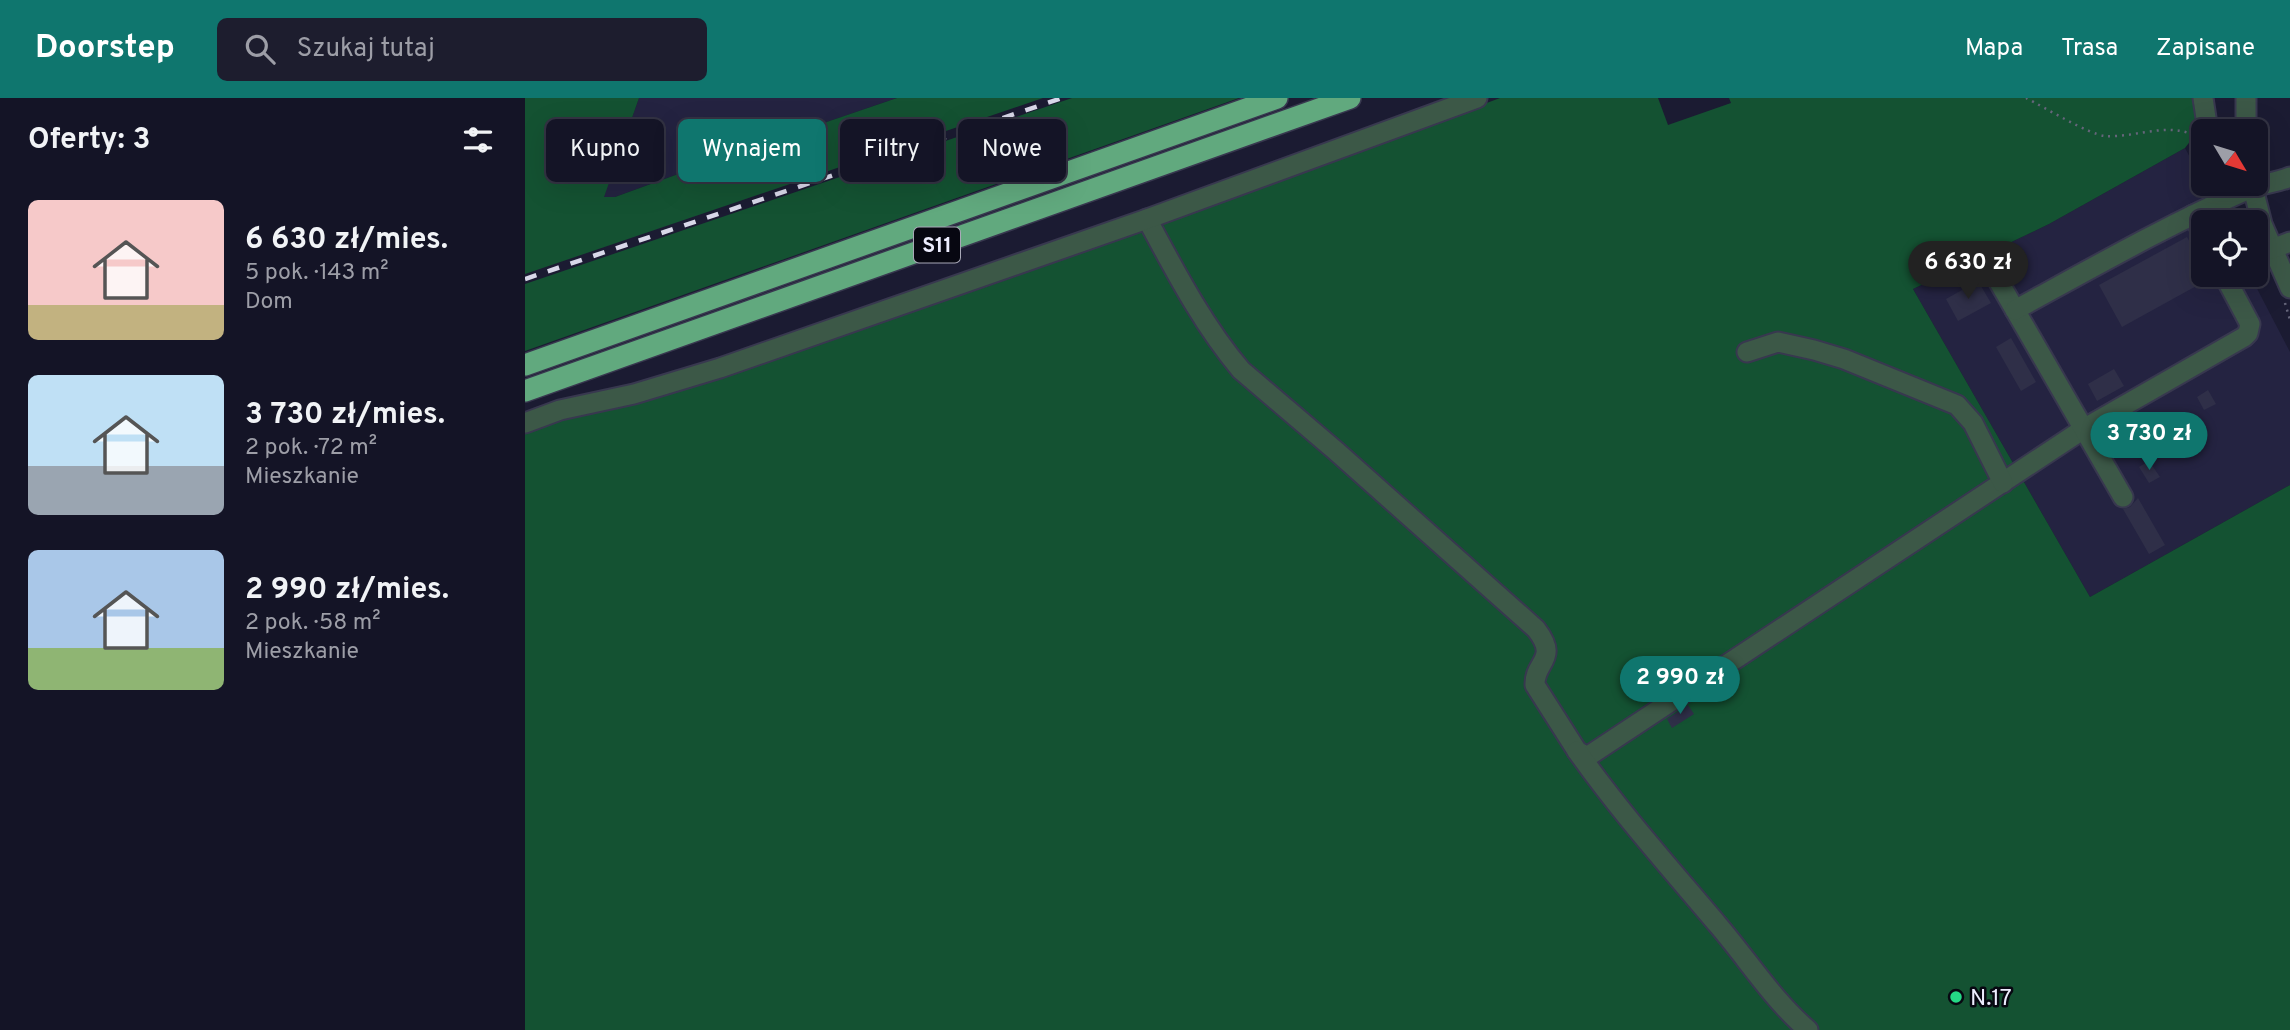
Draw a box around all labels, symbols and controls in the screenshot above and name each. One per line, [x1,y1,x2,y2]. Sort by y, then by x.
search box [217,18,707,81]
text: Doorstep [35,28,175,70]
icon: search [241,30,279,68]
text: Szukaj tutaj [297,33,435,66]
text: Mapa [1965,34,2023,64]
text: Trasa [2061,34,2118,64]
text: Zapisane [2156,34,2255,64]
chip: Kupno [546,119,664,182]
chip: Wynajem [678,119,826,182]
chip: Filtry [840,119,944,182]
chip: Nowe [958,119,1066,182]
north arrow [2191,119,2268,196]
map controls [2191,119,2268,287]
icon: filters [459,121,497,159]
text: Oferty: 3 [28,122,150,159]
button: locate [2191,210,2268,287]
text: 6 630 zł/mies. [245,222,448,259]
icon: home [84,228,168,312]
road number: S11 [914,228,960,262]
pin: 6 630 zł [1896,242,2040,301]
text: 6 630 zł [1924,249,2012,278]
text: 5 pok. · 143 m² [245,259,389,288]
text: Dom [245,288,293,317]
text: 3 730 zł/mies. [245,397,445,434]
icon: home [84,403,168,487]
pin: 3 730 zł [2077,412,2221,472]
text: 3 730 zł [2106,420,2192,449]
text: 2 pok. · 72 m² [245,434,377,463]
text: Mieszkanie [245,463,359,492]
text: 2 990 zł/mies. [245,572,449,609]
icon: home [84,578,168,662]
text: 2 pok. · 58 m² [245,609,381,638]
text: Mieszkanie [245,638,359,667]
pin: 2 990 zł [1608,656,1752,716]
text: 2 990 zł [1636,664,1724,693]
place label: N.17 [1970,985,2012,1014]
marker: N.17 [1948,989,1964,1005]

